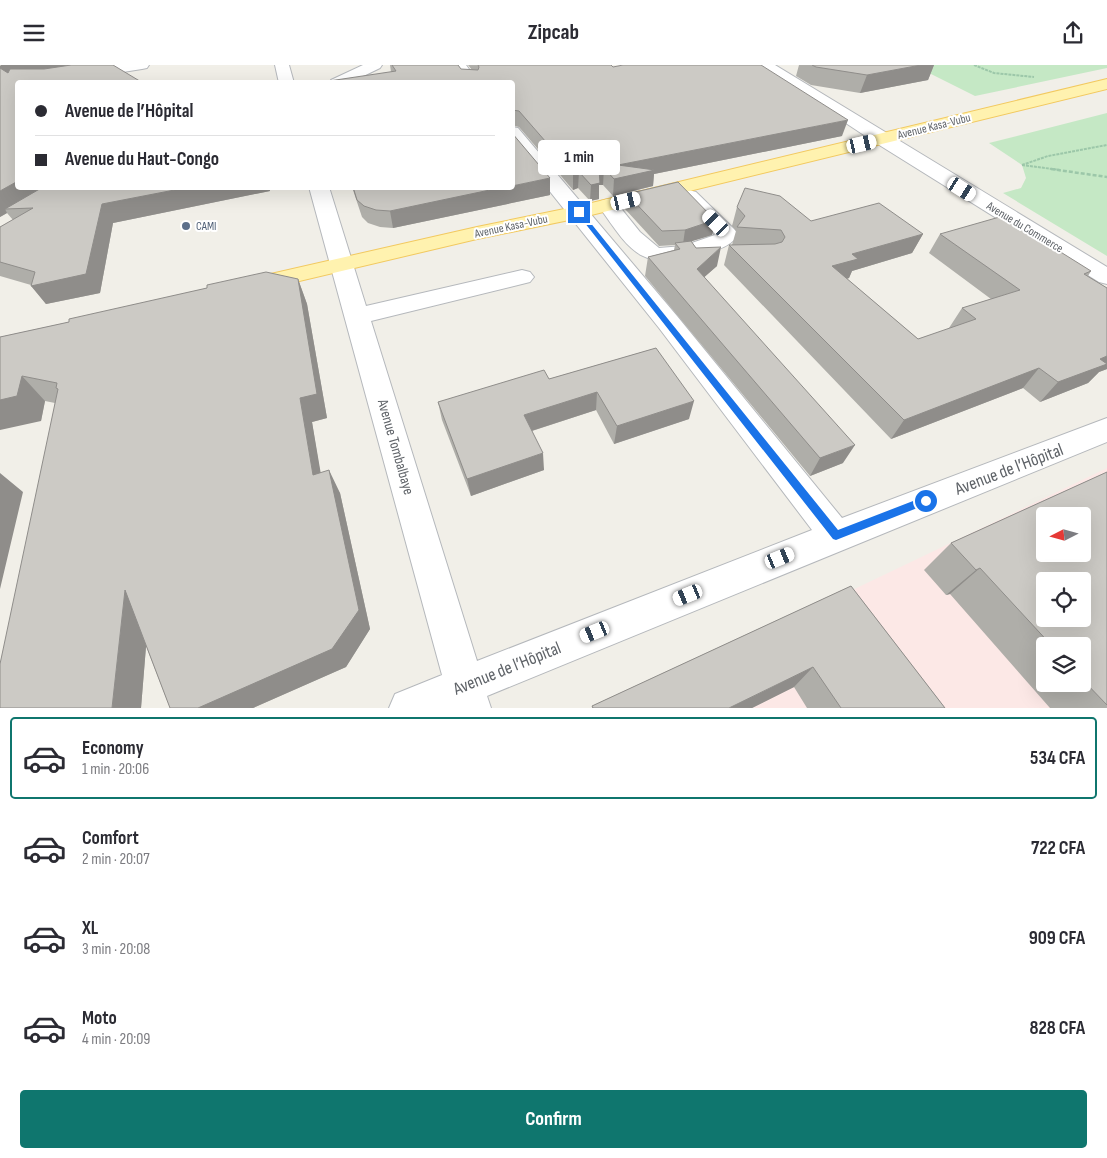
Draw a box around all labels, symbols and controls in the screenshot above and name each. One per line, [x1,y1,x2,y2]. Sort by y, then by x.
icon: menu [20,19,48,47]
text: Zipcab [528,19,579,46]
icon: share [1059,19,1087,47]
text: Avenue de l’Hôpital [65,100,193,123]
street label: Avenue Kasa-Vubu [895,110,972,143]
car [845,133,878,155]
callout: 1 min [538,139,620,175]
text: Avenue du Haut-Congo [65,148,219,171]
text: 1 min [564,148,594,167]
car [945,175,978,203]
car [609,190,642,212]
street label: Avenue du Commerce [983,198,1066,256]
route end [568,201,590,223]
car [700,207,731,239]
street label: Avenue Kasa-Vubu [472,211,549,242]
place label: CAMI [196,219,217,234]
marker: CAMI [180,220,192,232]
street label: Avenue Tombalbaye [373,396,418,497]
street label: Avenue de l’Hôpital [951,439,1066,500]
route start [915,490,937,512]
north arrow [1036,507,1091,563]
map controls [1036,507,1091,692]
car [763,545,796,571]
button: locate [1036,572,1091,627]
car [671,582,704,608]
car [578,619,611,645]
street label: Avenue de l’Hôpital [449,637,564,700]
button: layers [1036,637,1091,692]
icon: car [22,736,67,781]
text: Economy [82,737,144,760]
text: 534 CFA [1030,747,1085,770]
text: 1 min · 20:06 [82,760,149,779]
icon: car [22,826,67,871]
text: Comfort [82,827,139,850]
text: 722 CFA [1031,837,1085,860]
text: 2 min · 20:07 [82,850,150,869]
icon: car [22,916,67,961]
text: XL [82,917,98,940]
text: 909 CFA [1029,927,1085,950]
text: 3 min · 20:08 [82,940,150,959]
icon: car [22,1006,67,1051]
text: Moto [82,1007,117,1030]
text: 828 CFA [1029,1017,1085,1040]
text: 4 min · 20:09 [82,1030,150,1049]
button: Confirm [20,1090,1087,1148]

